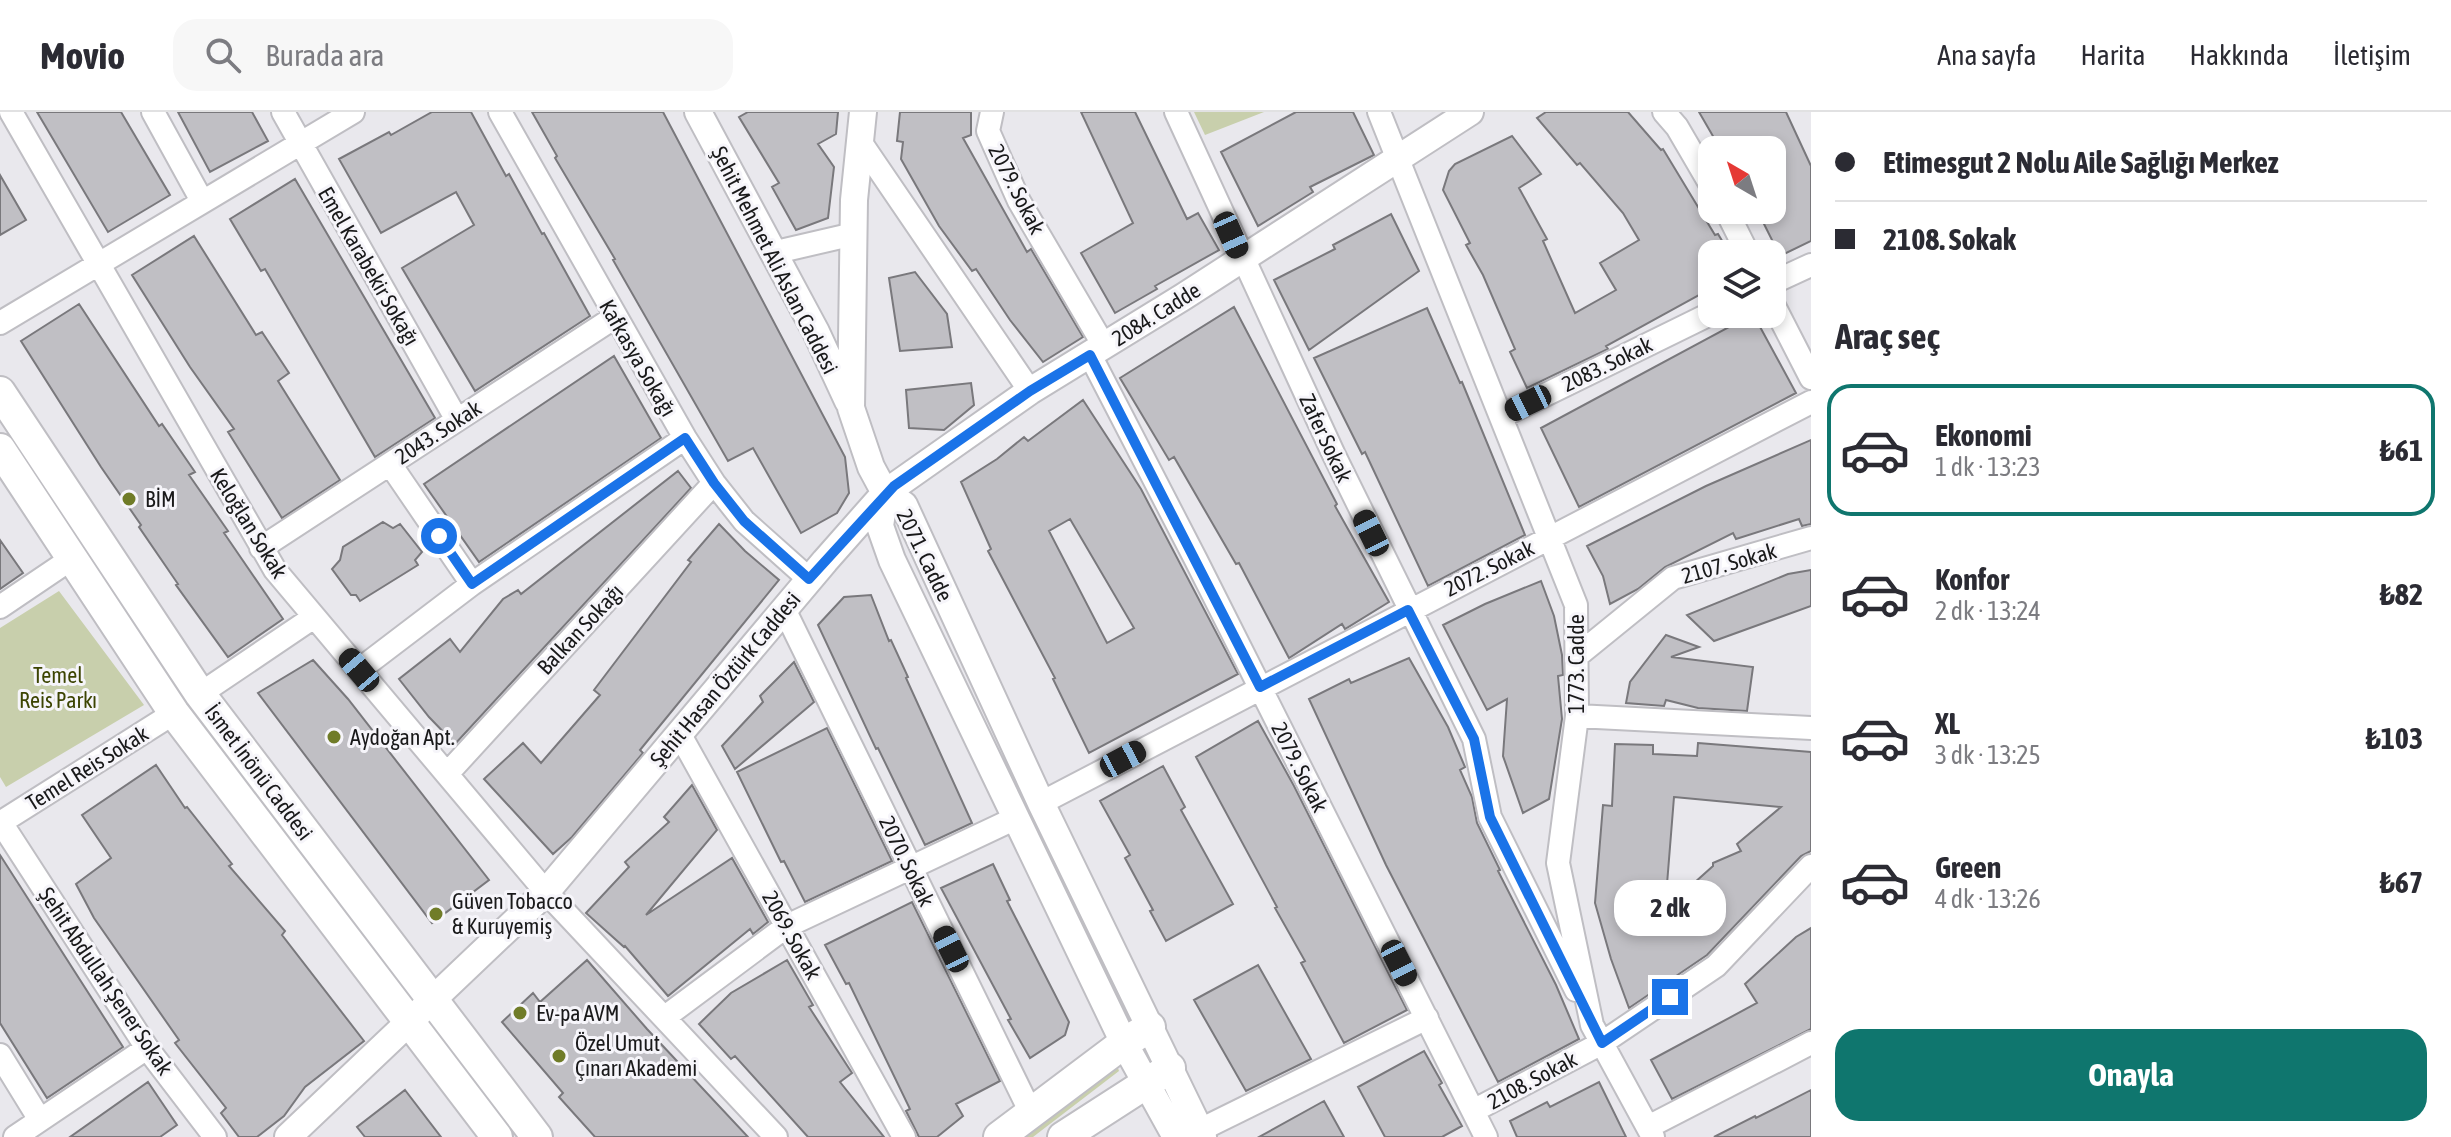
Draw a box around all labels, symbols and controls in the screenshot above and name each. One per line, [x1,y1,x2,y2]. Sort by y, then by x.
search box [173,19,733,91]
icon: search [201,33,245,77]
text: Movio [40,34,125,77]
text: Burada ara [265,38,385,72]
text: Ana sayfa [1937,39,2037,71]
text: Harita [2081,39,2146,71]
text: Hakkında [2190,39,2289,71]
text: İletişim [2333,39,2411,71]
north arrow [1698,136,1786,224]
map controls [1698,136,1786,328]
street label: 2079. Sokak [983,140,1051,239]
street label: Şehit Mehmet Ali Aslan Caddesi [706,142,844,378]
text: Etimesgut 2 Nolu Aile Sağlığı Merkez [1883,145,2279,179]
street label: Emel Karabekir Sokağı [313,182,425,350]
car [1210,208,1252,262]
text: 2108. Sokak [1883,222,2016,256]
button: layers [1698,240,1786,328]
street label: 2084. Cadde [1107,277,1205,351]
street label: Kafkasya Sokağı [594,295,682,421]
text: Araç seç [1835,315,1940,357]
street label: 2083. Sokak [1557,331,1657,397]
car [1501,382,1555,424]
street label: Zafer Sokak [1294,390,1358,487]
street label: 2043. Sokak [390,394,486,469]
icon: car [1839,414,1911,486]
text: Ekonomi [1935,418,2032,452]
text: ₺61 [2380,433,2423,467]
text: 1 dk · 13:23 [1935,452,2041,482]
street label: Keloğlan Sokak [205,463,293,583]
place label: BİM [145,486,176,512]
marker: BİM [120,490,138,508]
street label: 2071. Cadde [892,505,958,605]
car [1350,506,1392,560]
route start [421,518,457,554]
street label: 2072. Sokak [1440,534,1539,602]
street label: 2107. Sokak [1679,537,1780,589]
icon: car [1839,558,1911,630]
text: Konfor [1935,562,2009,596]
text: ₺82 [2380,577,2423,611]
street label: Balkan Sokağı [532,578,628,680]
street label: Şehit Hasan Öztürk Caddesi [644,586,806,772]
text: 2 dk · 13:24 [1935,596,2041,626]
street label: 1773. Cadde [1563,614,1589,714]
car [334,644,384,696]
park label: Temel Reis Parkı [19,662,97,713]
street label: İsmet İnönü Caddesi [199,699,319,845]
icon: car [1839,702,1911,774]
text: XL [1935,706,1960,740]
street label: 2079. Sokak [1266,718,1334,817]
street label: Temel Reis Sokak [21,720,153,816]
text: ₺103 [2366,721,2423,755]
place label: Aydoğan Apt. [350,724,455,750]
marker: Aydoğan Apt. [325,728,343,746]
car [1096,737,1150,781]
text: 3 dk · 13:25 [1935,740,2041,770]
street label: 2070. Sokak [874,811,940,911]
icon: car [1839,846,1911,918]
text: Green [1935,850,2001,884]
text: ₺67 [2380,865,2423,899]
callout: 2 dk [1614,881,1726,937]
street label: Şehit Abdullah Şener Sokak [34,882,179,1080]
text: 4 dk · 13:26 [1935,884,2041,914]
street label: 2069. Sokak [757,886,827,984]
place label: Güven Tobacco & Kuruyemiş [452,888,573,939]
text: 2 dk [1650,893,1690,923]
marker: Güven Tobacco & Kuruyemiş [427,905,445,923]
car [930,922,972,976]
car [1377,936,1421,990]
route end [1652,979,1688,1015]
place label: Ev-pa AVM [536,1000,619,1026]
marker: Ev-pa AVM [511,1004,529,1022]
button: Onayla [1835,1029,2427,1121]
place label: Özel Umut Çınarı Akademi [575,1030,697,1081]
street label: 2108. Sokak [1483,1045,1581,1114]
marker: Özel Umut Çınarı Akademi [550,1047,568,1065]

